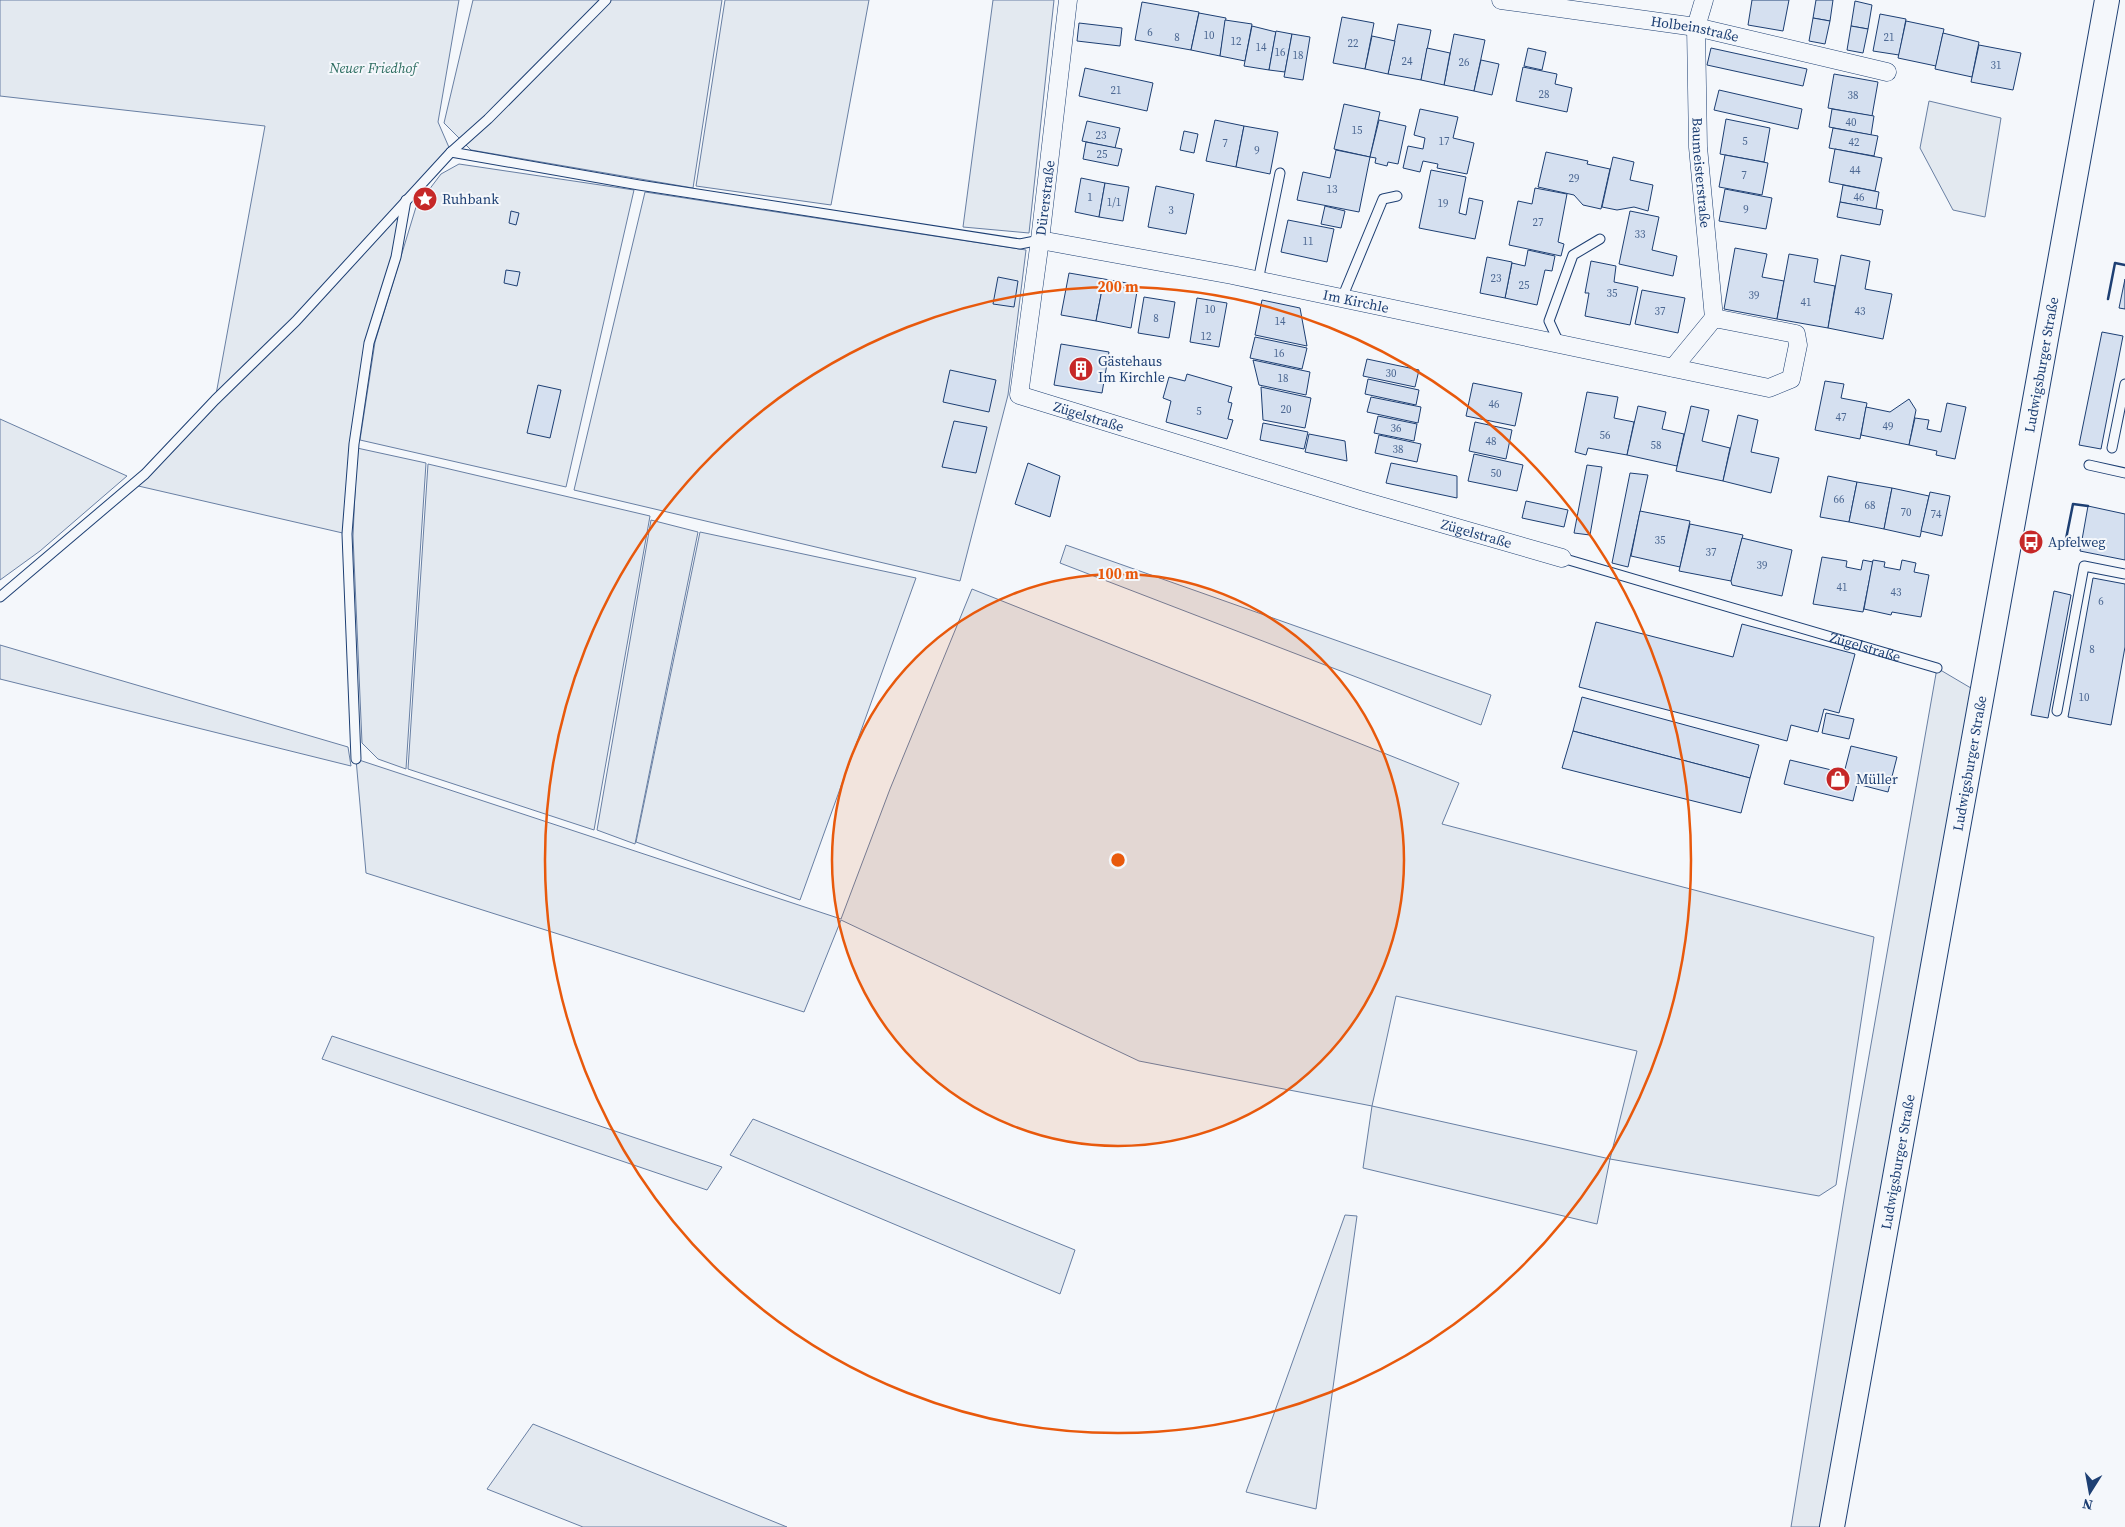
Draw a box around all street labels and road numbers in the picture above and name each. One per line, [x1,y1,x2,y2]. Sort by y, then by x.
street label: Holbeinstraße [1650,11,1741,47]
street label: Baumeisterstraße [1688,117,1716,229]
street label: Dürerstraße [1030,159,1060,237]
street label: Im Kirchle [1321,284,1391,318]
street label: Ludwigsburger Straße [2019,295,2063,434]
street label: Zügelstraße [1051,396,1127,437]
street label: Zügelstraße [1439,514,1514,553]
street label: Zügelstraße [1827,627,1903,667]
street label: Ludwigsburger Straße [1948,694,1992,833]
street label: Ludwigsburger Straße [1876,1093,1920,1231]

